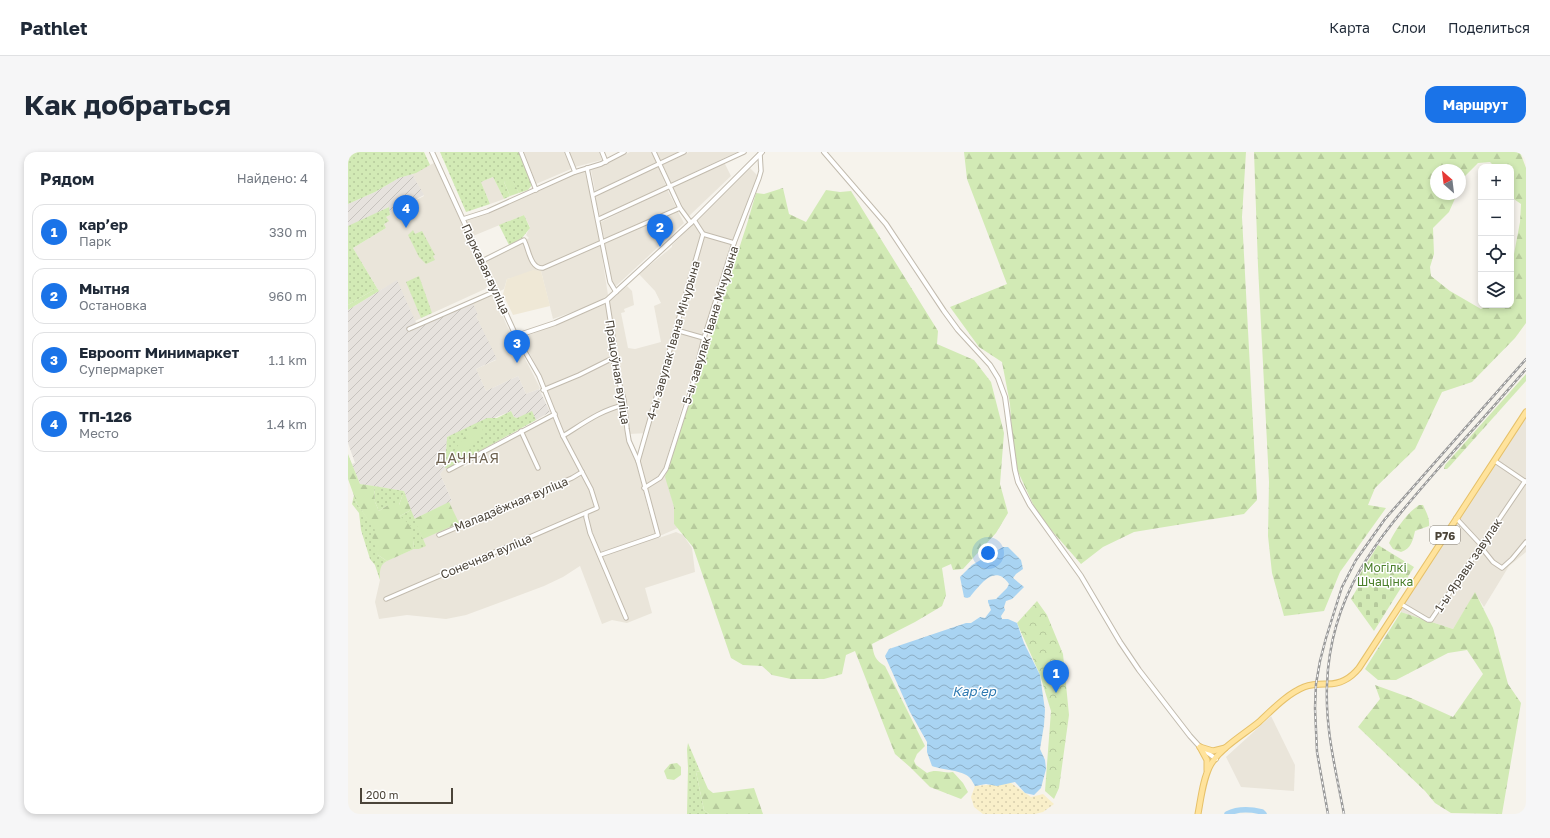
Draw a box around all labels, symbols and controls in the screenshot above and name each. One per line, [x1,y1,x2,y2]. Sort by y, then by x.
text: Pathlet [20,16,88,39]
text: Карта [1329,19,1370,36]
text: Слои [1392,19,1426,36]
text: Поделиться [1448,19,1530,36]
button: Маршрут [1425,86,1526,123]
text: Как добраться [24,88,231,121]
north arrow [1430,164,1466,200]
map controls [1478,164,1514,308]
button: + [1478,164,1514,200]
text: Рядом [40,168,94,189]
text: Найдено: 4 [237,170,308,186]
pin: 4 [393,195,419,228]
button: − [1478,200,1514,236]
pin: 2 [647,214,673,247]
text: карʼер [79,215,128,233]
street label: Паркавая вуліца [459,222,513,316]
text: 1 [51,224,57,240]
text: 330 m [269,224,307,240]
text: Парк [79,233,112,249]
button: locate [1478,236,1514,272]
street label: 5-ы завулак Івана Мічурына [679,244,741,406]
street label: 4-ы завулак Івана Мічурына [643,259,703,421]
button: layers [1478,272,1514,308]
text: Мытня [79,279,129,297]
text: 2 [50,288,58,304]
text: 960 m [268,288,307,304]
text: Остановка [79,297,147,313]
street label: Працоўная вуліца [602,319,634,425]
pin: 3 [504,330,530,363]
text: Евроопт Минимаркет [79,343,239,361]
text: 3 [50,352,58,368]
text: 1.1 km [268,352,307,368]
text: Супермаркет [79,361,164,377]
text: ТП-126 [79,407,132,425]
text: 4 [50,416,58,432]
text: 1.4 km [267,416,307,432]
text: Место [79,425,119,441]
district label: ДАЧНАЯ [436,449,500,466]
street label: Маладзёжная вуліца [452,473,570,535]
street label: 1-ы Яравы завулак [1431,515,1505,615]
road number: Р76 [1430,526,1460,544]
street label: Сонечная вуліца [438,530,534,582]
your location [978,543,998,563]
park label: Могілкі Шчацінка [1357,560,1413,589]
pin: 1 [1043,660,1069,693]
water label: Карʼер [952,683,997,699]
scale bar [360,786,453,805]
text: 200 m [366,788,399,801]

